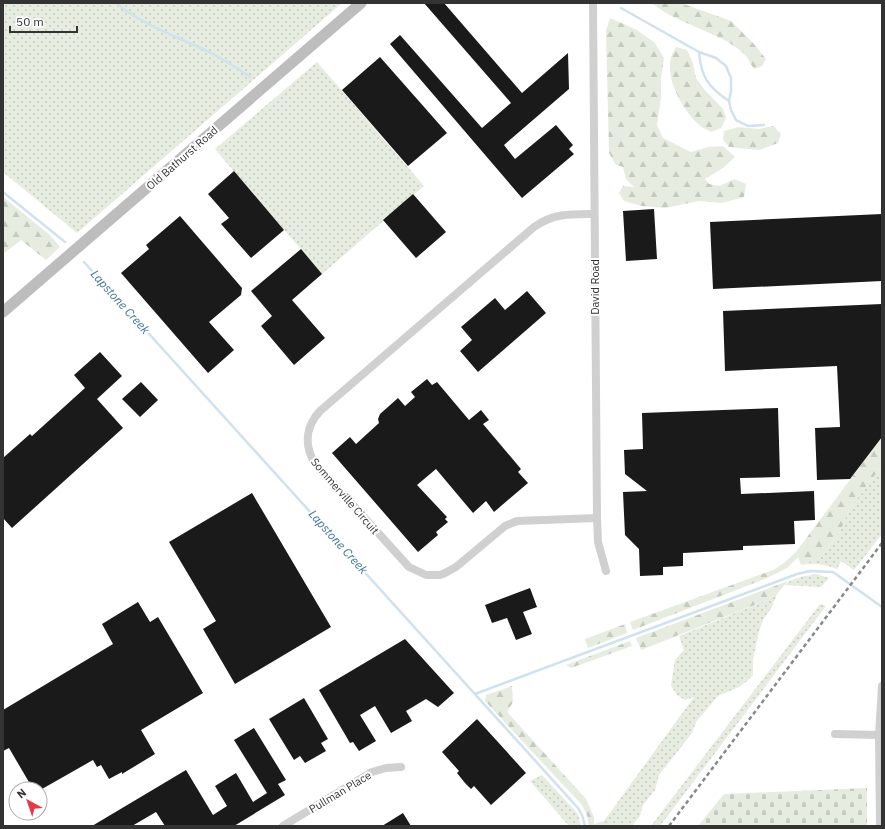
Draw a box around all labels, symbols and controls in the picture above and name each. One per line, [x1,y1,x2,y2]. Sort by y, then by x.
scale bar [10,8,77,34]
text: 50 m [16,14,44,29]
street label: Old Bathurst Road [143,123,221,193]
street label: David Road [588,259,602,315]
water label: Lapstone Creek [88,267,154,337]
street label: Sommerville Circuit [308,455,382,537]
water label: Lapstone Creek [306,507,372,577]
street label: Pullman Place [306,768,374,816]
north arrow [8,781,48,821]
text: N [14,785,29,801]

